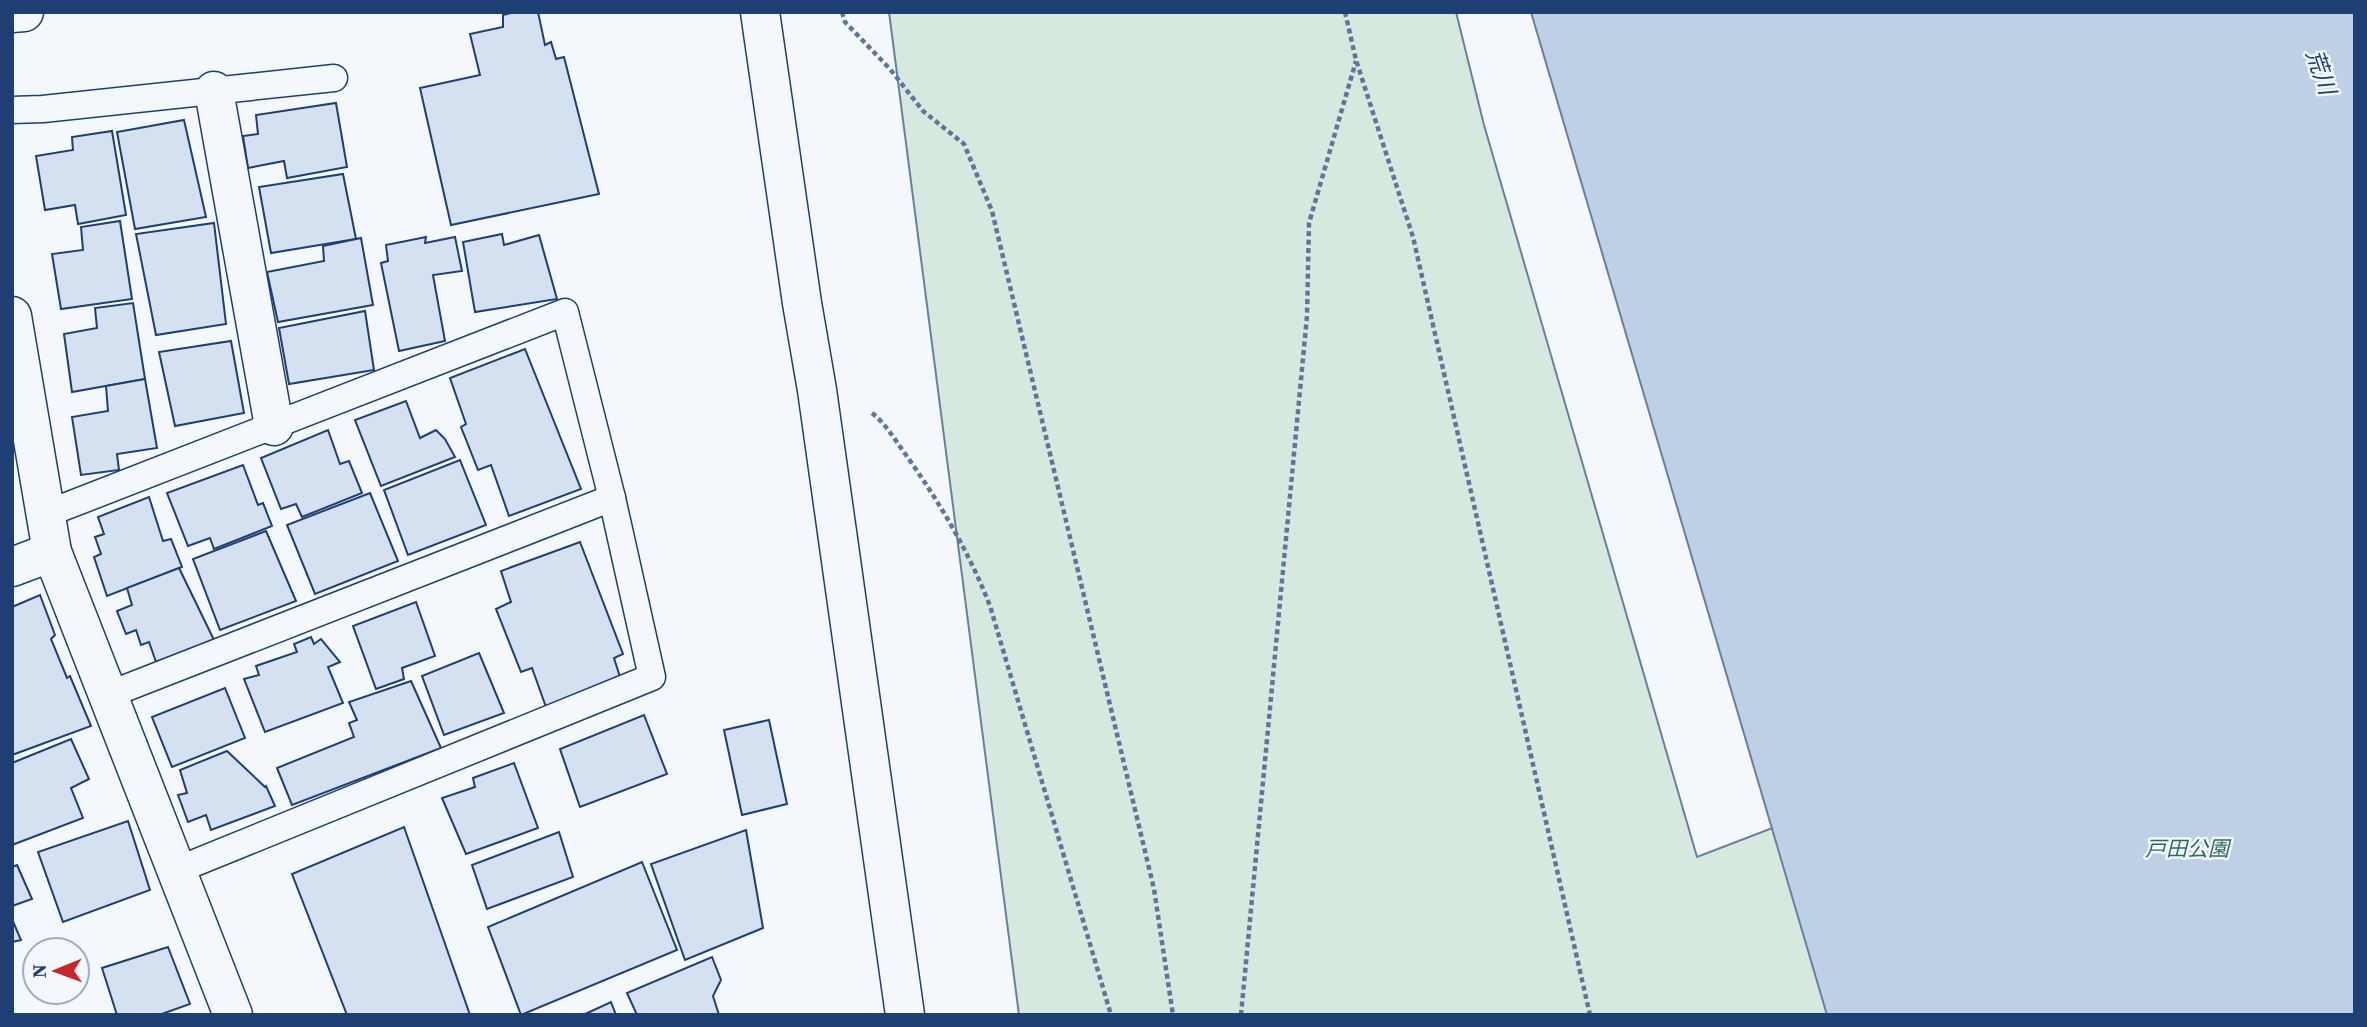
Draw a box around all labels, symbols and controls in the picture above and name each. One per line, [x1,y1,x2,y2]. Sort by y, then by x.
water label: 荒川 [2298,45,2345,102]
park label: 戸田公園 [2145,834,2232,863]
north arrow [21,936,91,1006]
text: N [26,964,52,978]

